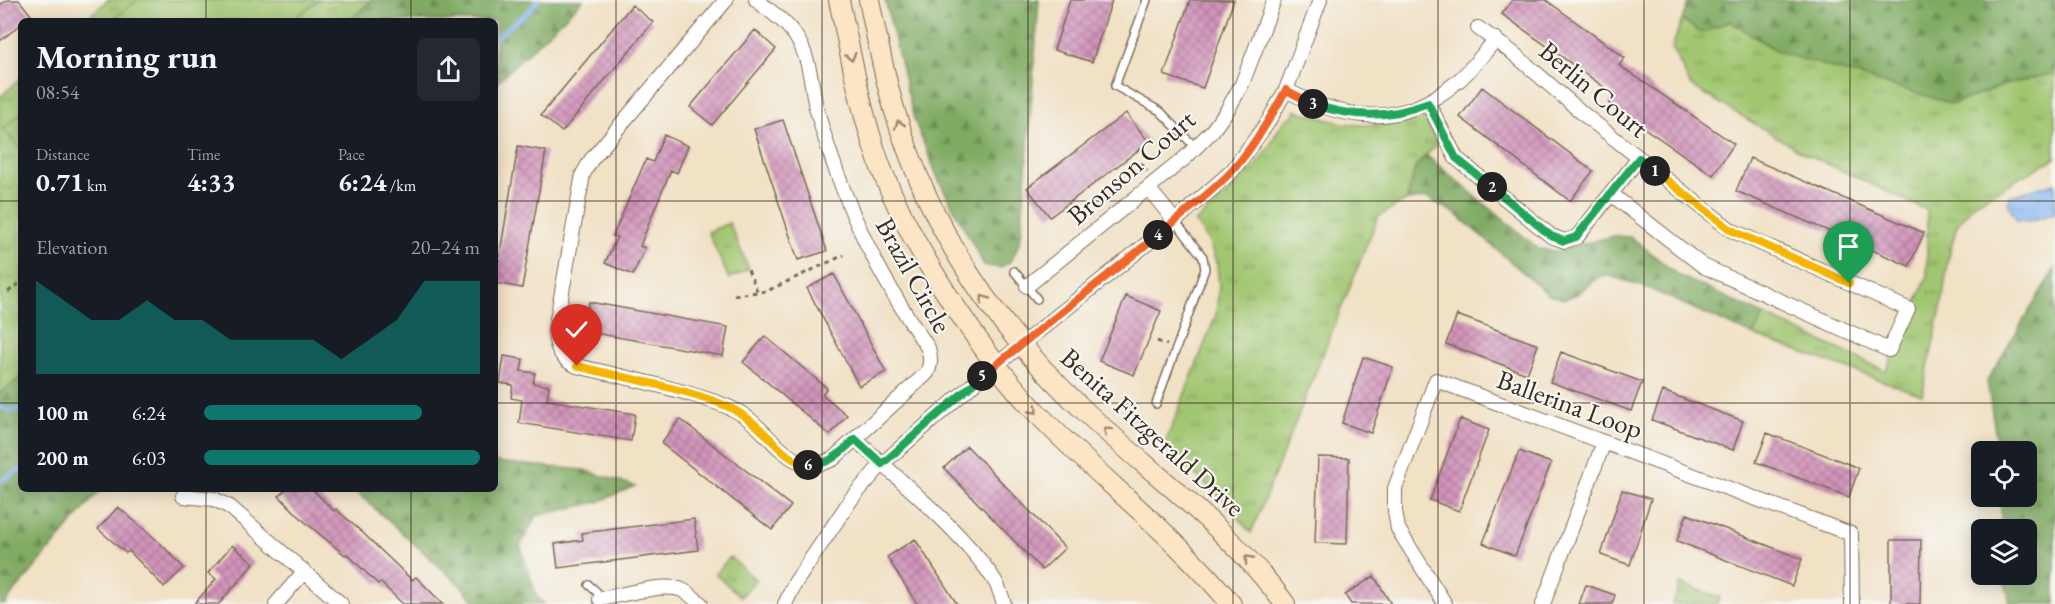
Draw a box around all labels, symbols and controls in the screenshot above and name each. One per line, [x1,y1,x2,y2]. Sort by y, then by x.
street label: Berlin Court [1532,33,1656,145]
text: Morning run [36,35,218,78]
button: share [417,38,480,101]
one-way arrow [844,52,857,62]
text: 08:54 [36,79,79,105]
pin: 3 [1298,89,1328,119]
text: 3 [1309,93,1317,114]
street label: Bronson Court [1060,101,1203,232]
one-way arrow [894,119,906,130]
text: Distance [36,144,89,165]
text: Time [187,144,220,165]
text: Pace [338,144,365,165]
pin: 1 [1640,156,1670,186]
text: 1 [1651,160,1659,181]
text: 0.71 [36,165,84,199]
text: 4:33 [187,165,236,199]
text: 6:24 [338,165,387,199]
pin: 2 [1477,172,1507,202]
text: km [84,175,107,196]
text: /km [387,175,416,196]
text: 2 [1488,176,1496,197]
street label: Brazil Circle [868,211,960,339]
pin: 4 [1143,220,1173,250]
pin [1823,221,1874,283]
text: 4 [1154,224,1162,245]
icon: arrive [1832,230,1865,263]
text: Elevation [36,234,108,260]
text: 20–24 m [411,234,480,260]
one-way arrow [981,294,992,305]
pin [551,304,602,366]
icon: check [560,313,593,346]
street label: Benita Fitzgerald Drive [1053,340,1253,524]
pin: 5 [967,361,997,391]
street label: Ballerina Loop [1492,361,1648,447]
text: 5 [978,365,986,386]
text: 100 m [36,400,89,426]
text: 6:24 [132,400,166,426]
one-way arrow [1027,403,1038,413]
one-way arrow [1103,427,1114,438]
map controls [1971,441,2037,585]
button: locate [1971,441,2037,507]
text: 200 m [36,445,89,471]
text: 6:03 [132,445,166,471]
pin: 6 [793,450,823,480]
text: 6 [804,454,812,475]
button: layers [1971,519,2037,585]
one-way arrow [1244,555,1255,566]

